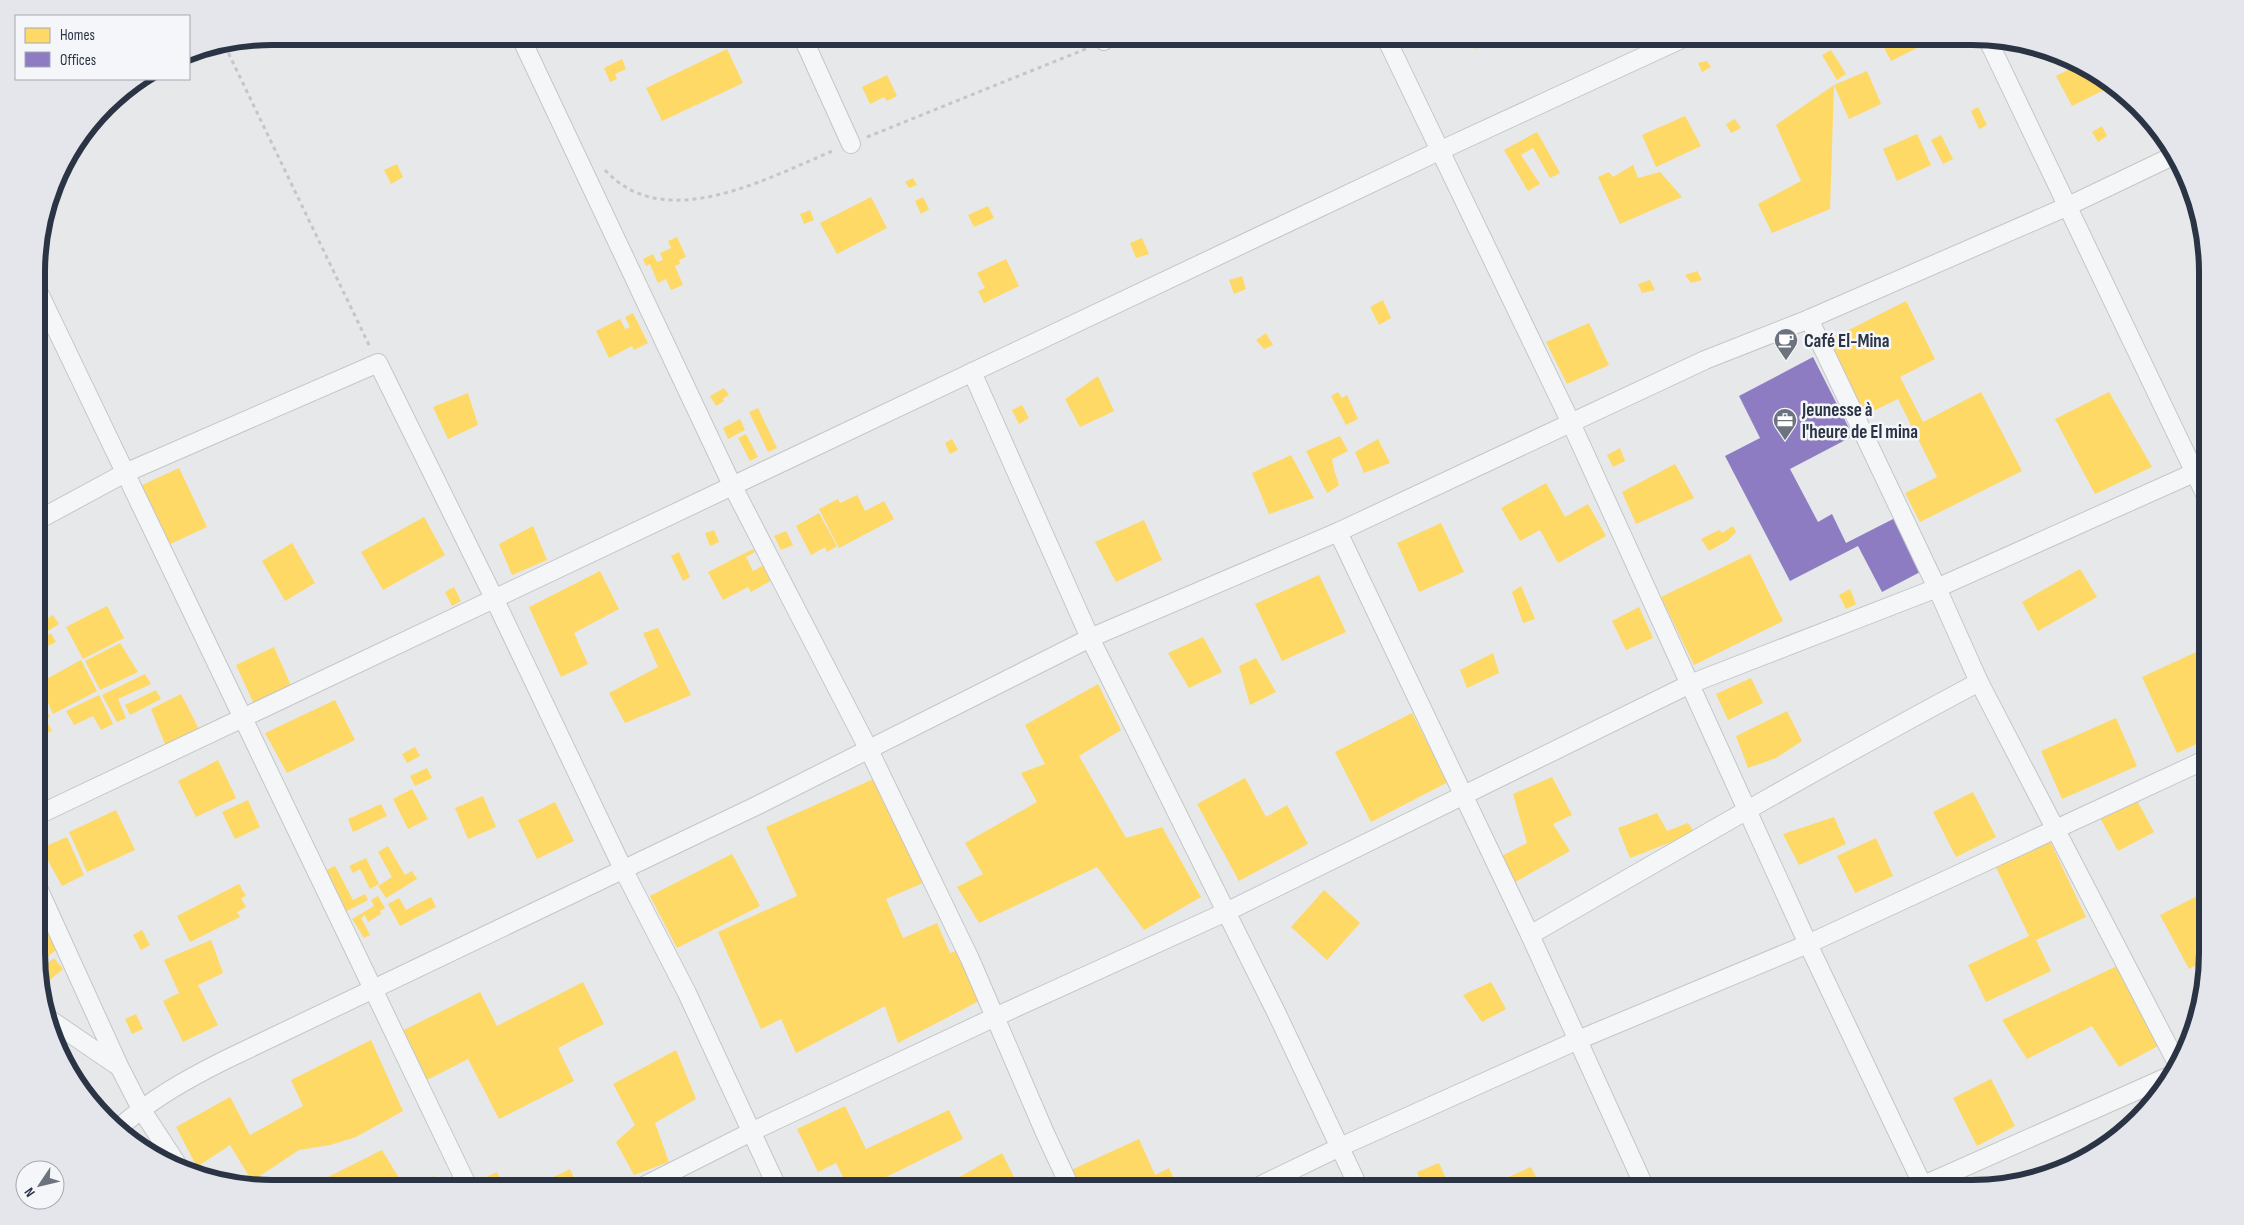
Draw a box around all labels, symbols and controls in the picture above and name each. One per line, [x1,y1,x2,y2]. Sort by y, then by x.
legend [15,15,190,80]
text: Homes [60,26,95,45]
text: Offices [60,51,96,70]
cafe icon: Café El-Mina [1773,327,1799,361]
place label: Café El-Mina [1804,330,1890,353]
place label: Jeunesse à l'heure de El mina [1801,399,1918,444]
office icon: Jeunesse à l'heure de El mina [1772,407,1798,441]
north arrow [15,1160,65,1210]
text: N [21,1184,39,1200]

